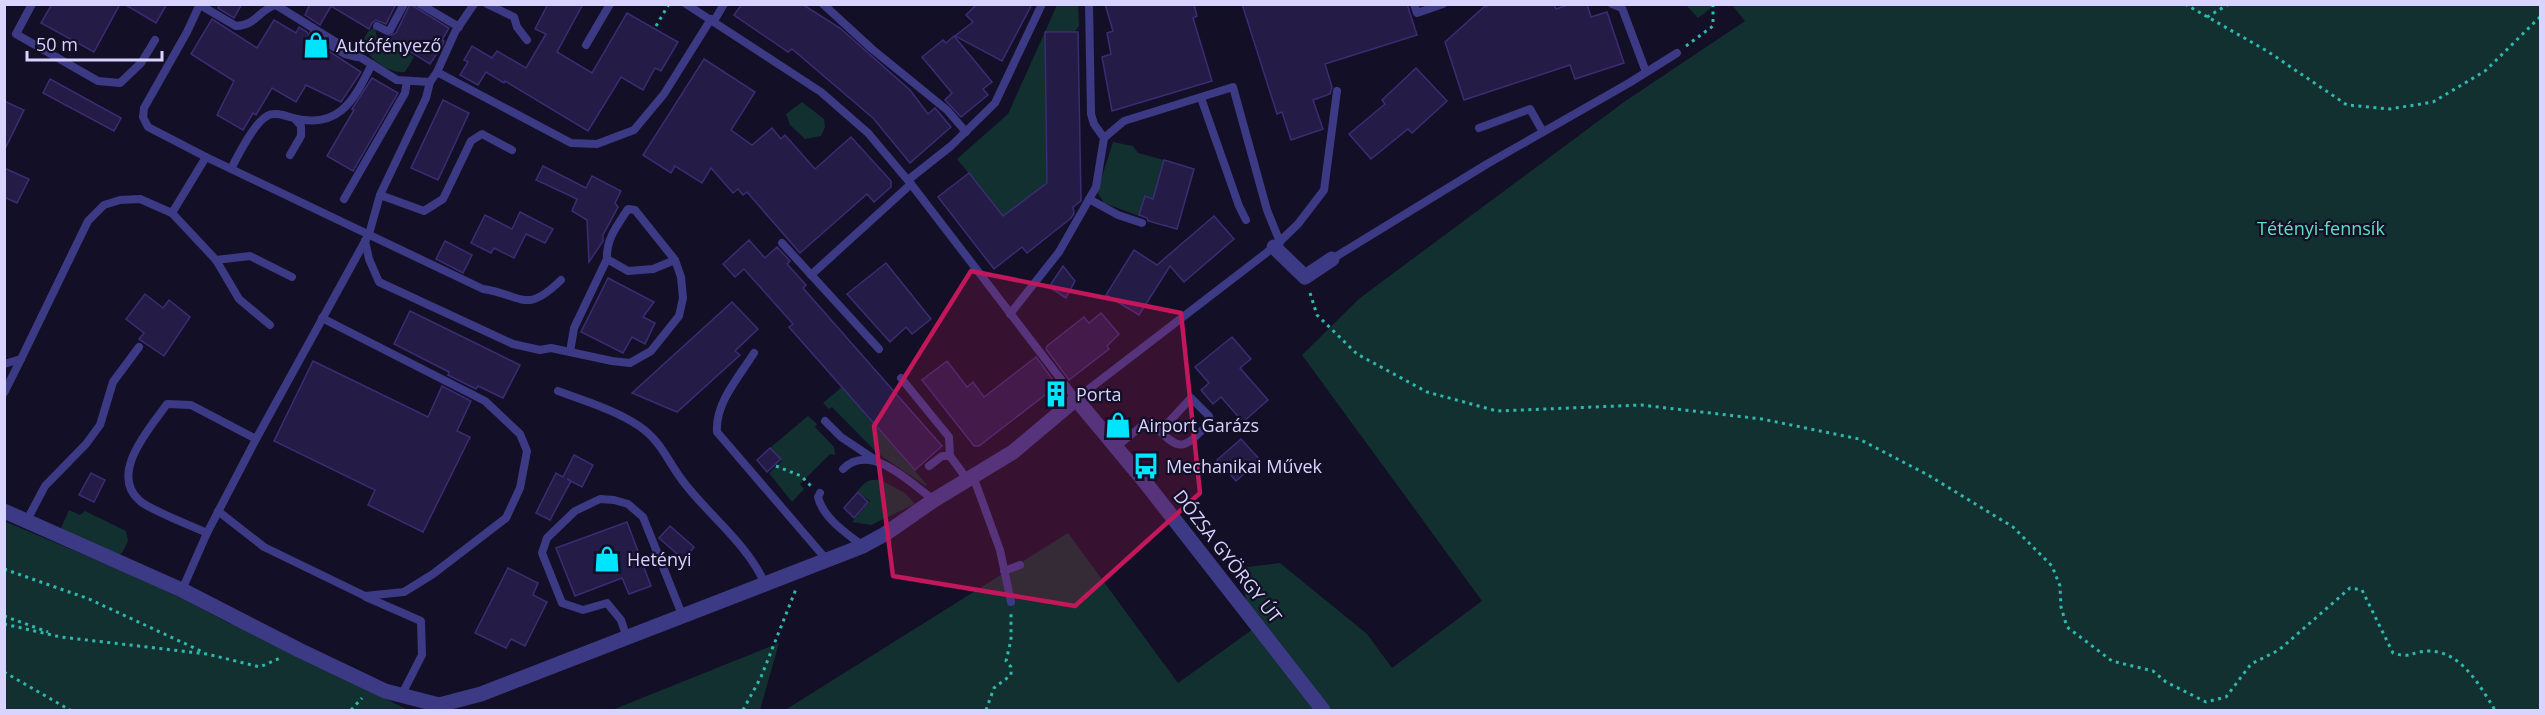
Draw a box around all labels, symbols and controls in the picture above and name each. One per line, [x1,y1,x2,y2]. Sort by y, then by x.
scale bar [27,24,162,62]
shop icon: Autófényező [301,30,331,60]
text: 50 m [36,32,78,56]
place label: Autófényező [336,33,441,57]
park label: Tétényi-fennsík [2257,216,2385,240]
building icon: Porta [1041,379,1071,409]
place label: Porta [1076,382,1121,406]
shop icon: Airport Garázs [1103,410,1133,440]
place label: Airport Garázs [1138,413,1259,437]
bus stop icon: Mechanikai Művek [1131,451,1161,481]
place label: Mechanikai Művek [1166,454,1323,478]
street label: DÓZSA GYÖRGY ÚT [1169,485,1288,627]
shop icon: Hetényi [592,544,622,574]
place label: Hetényi [627,547,692,571]

